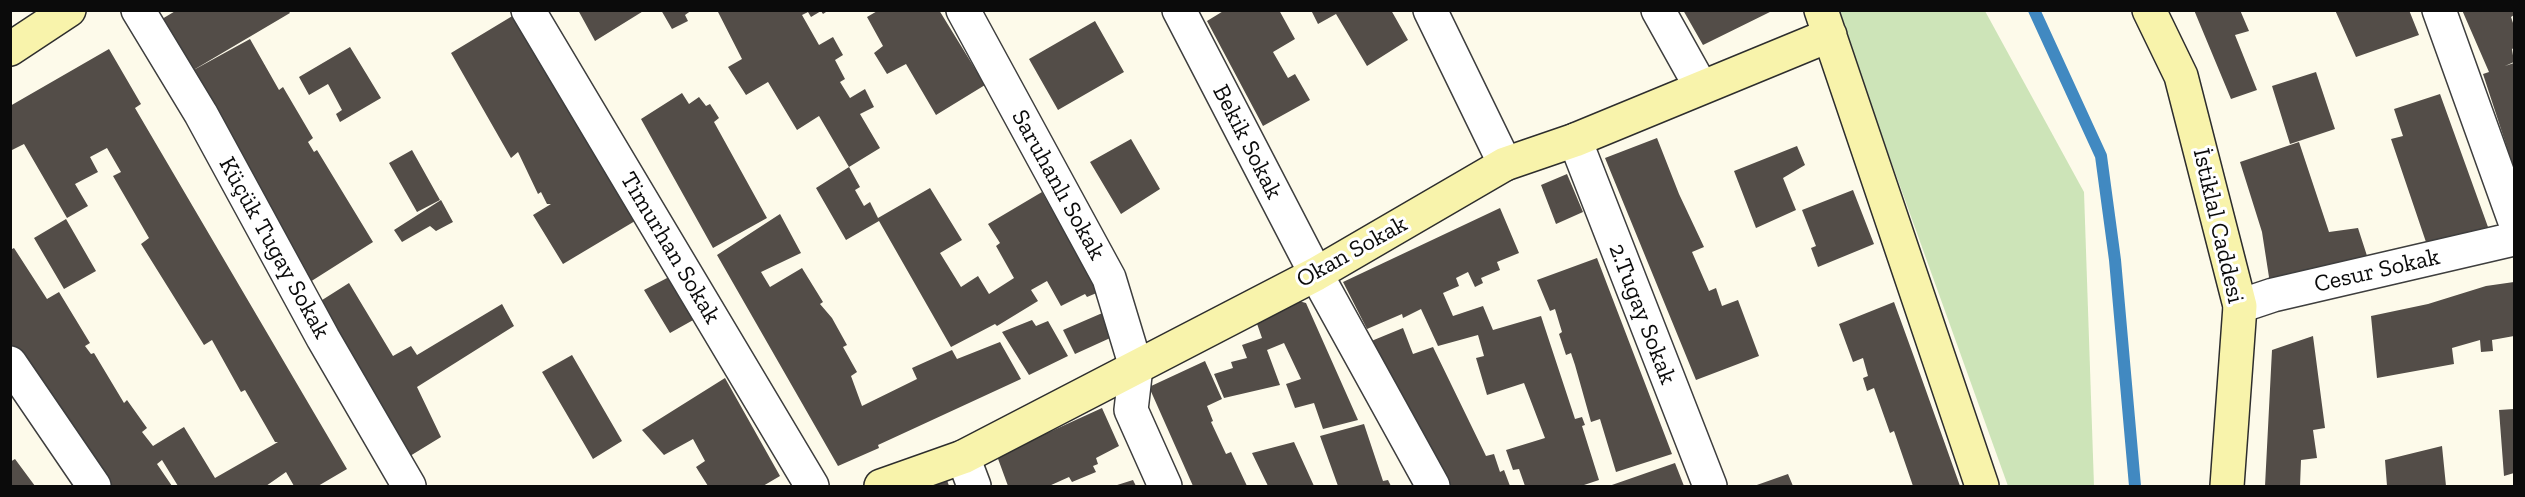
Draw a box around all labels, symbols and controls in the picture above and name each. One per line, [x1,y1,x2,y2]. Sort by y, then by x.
street label: Bekik Sokak [1206,80,1288,204]
street label: Saruhanlı Sokak [1005,105,1111,265]
street label: İstiklal Caddesi [2186,146,2250,306]
street label: Küçük Tugay Sokak [212,152,336,344]
street label: Timurhan Sokak [613,167,727,329]
street label: Okan Sokak [1292,210,1412,294]
street label: 2.Tugay Sokak [1602,240,1682,388]
street label: Cesur Sokak [2311,243,2443,299]

